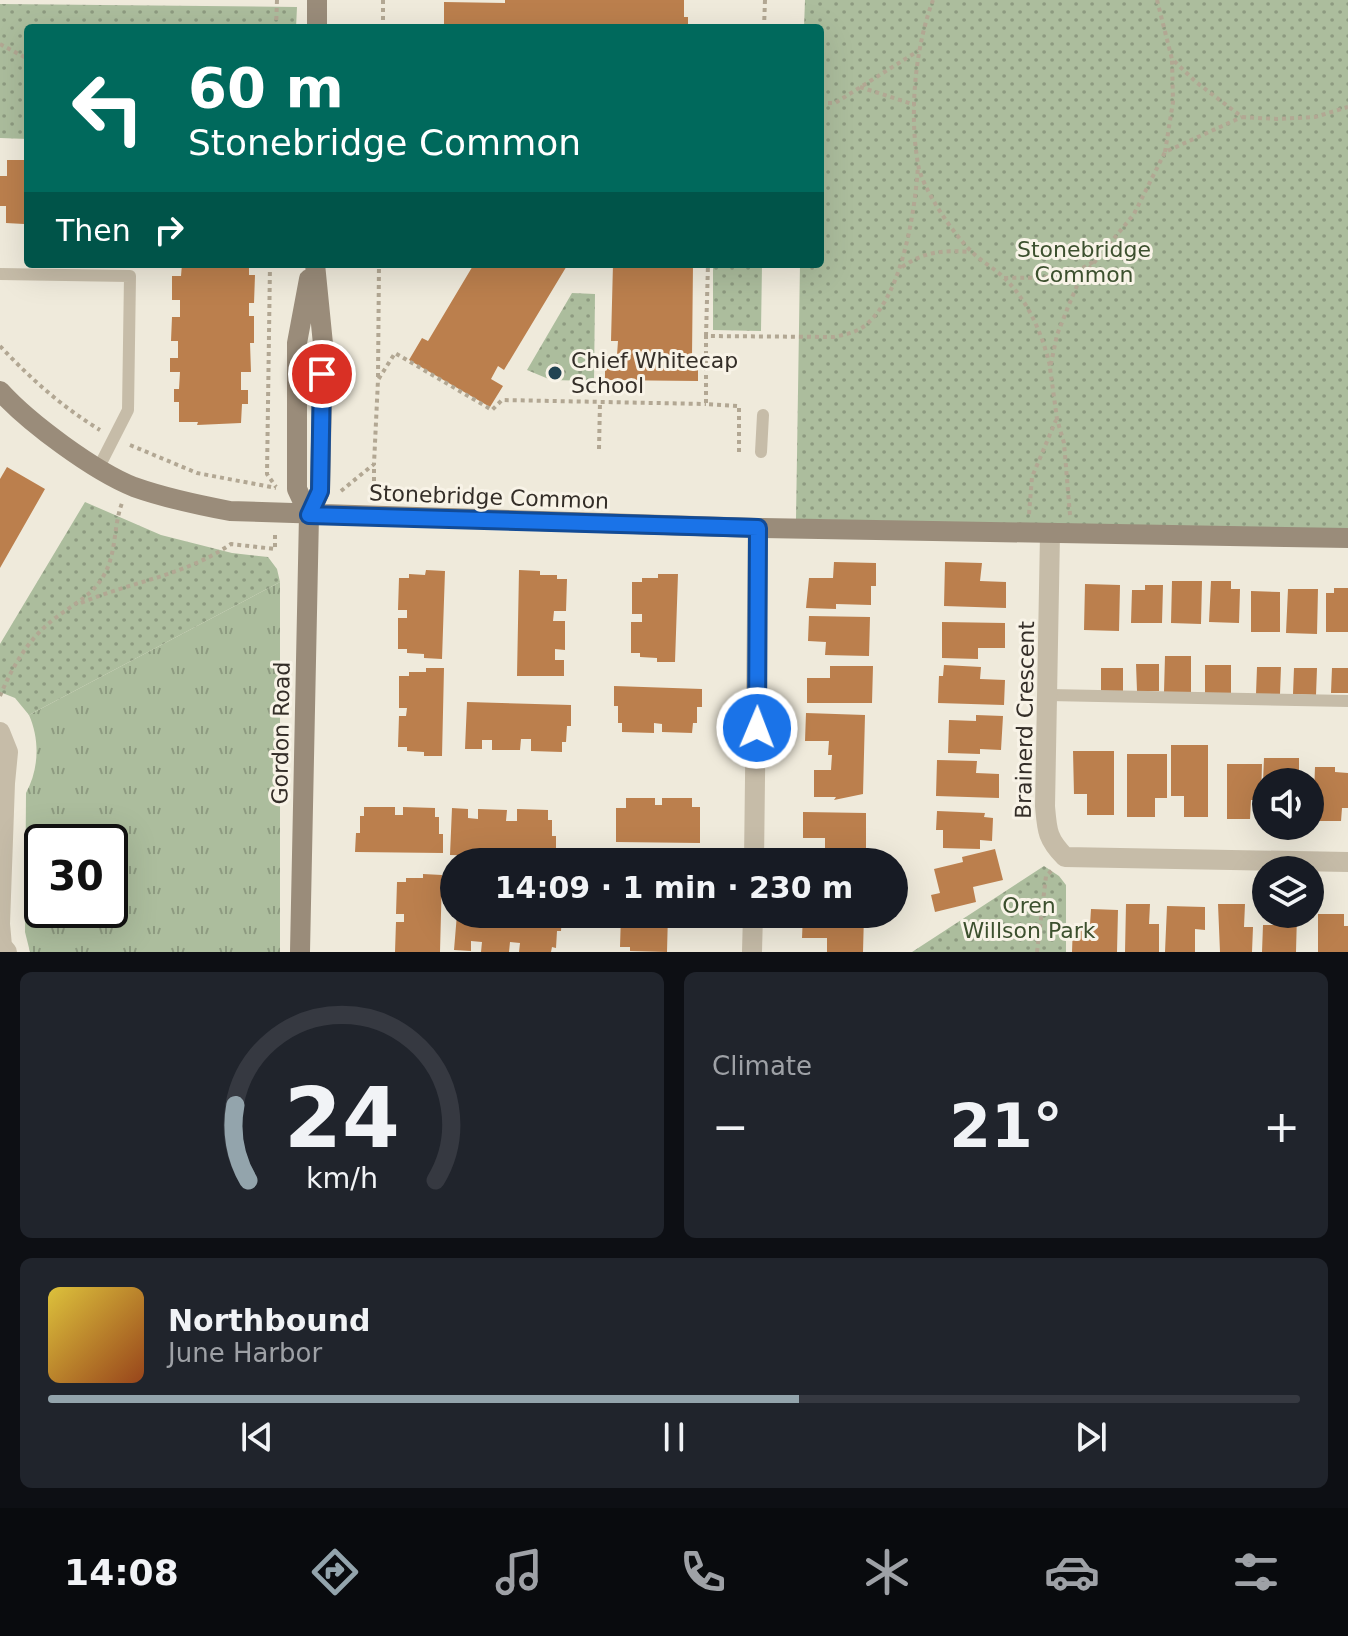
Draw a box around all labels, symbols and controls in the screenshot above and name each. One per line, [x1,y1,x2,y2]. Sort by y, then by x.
text: 60 m [188,55,344,120]
icon: left [56,56,160,160]
text: Stonebridge Common [188,122,581,163]
icon: right [147,208,191,252]
text: Then [56,213,131,248]
park label: Stonebridge Common [1017,237,1151,287]
pin [288,340,356,408]
place label: Chief Whitecap School [571,348,738,398]
icon: arrive [300,352,344,396]
marker: Chief Whitecap School [546,364,564,382]
street label: Stonebridge Common [369,480,609,514]
street label: Brainerd Crescent [1011,620,1039,819]
street label: Gordon Road [267,661,295,805]
position arrow [715,686,799,770]
map controls [1252,768,1324,928]
button: sound [1252,768,1324,840]
speed limit sign: 30 [24,824,128,928]
button: layers [1252,856,1324,928]
text: 14:09 · 1 min · 230 m [495,870,853,905]
park label: Oren Willson Park [962,893,1096,943]
text: Climate [712,1051,812,1081]
text: 24 [284,1070,400,1167]
text: 21° [949,1091,1063,1161]
text: − [712,1101,749,1152]
text: + [1263,1101,1300,1152]
text: km/h [306,1161,378,1195]
text: Northbound [168,1303,371,1338]
text: June Harbor [168,1338,322,1368]
icon: previous [235,1415,279,1459]
icon: pause [652,1415,696,1459]
icon: next [1069,1415,1113,1459]
icon: directions [307,1544,363,1600]
icon: music [491,1544,547,1600]
icon: phone [675,1544,731,1600]
icon: climate [859,1544,915,1600]
icon: car [1044,1544,1100,1600]
icon: filters [1228,1544,1284,1600]
text: 14:08 [64,1552,179,1593]

